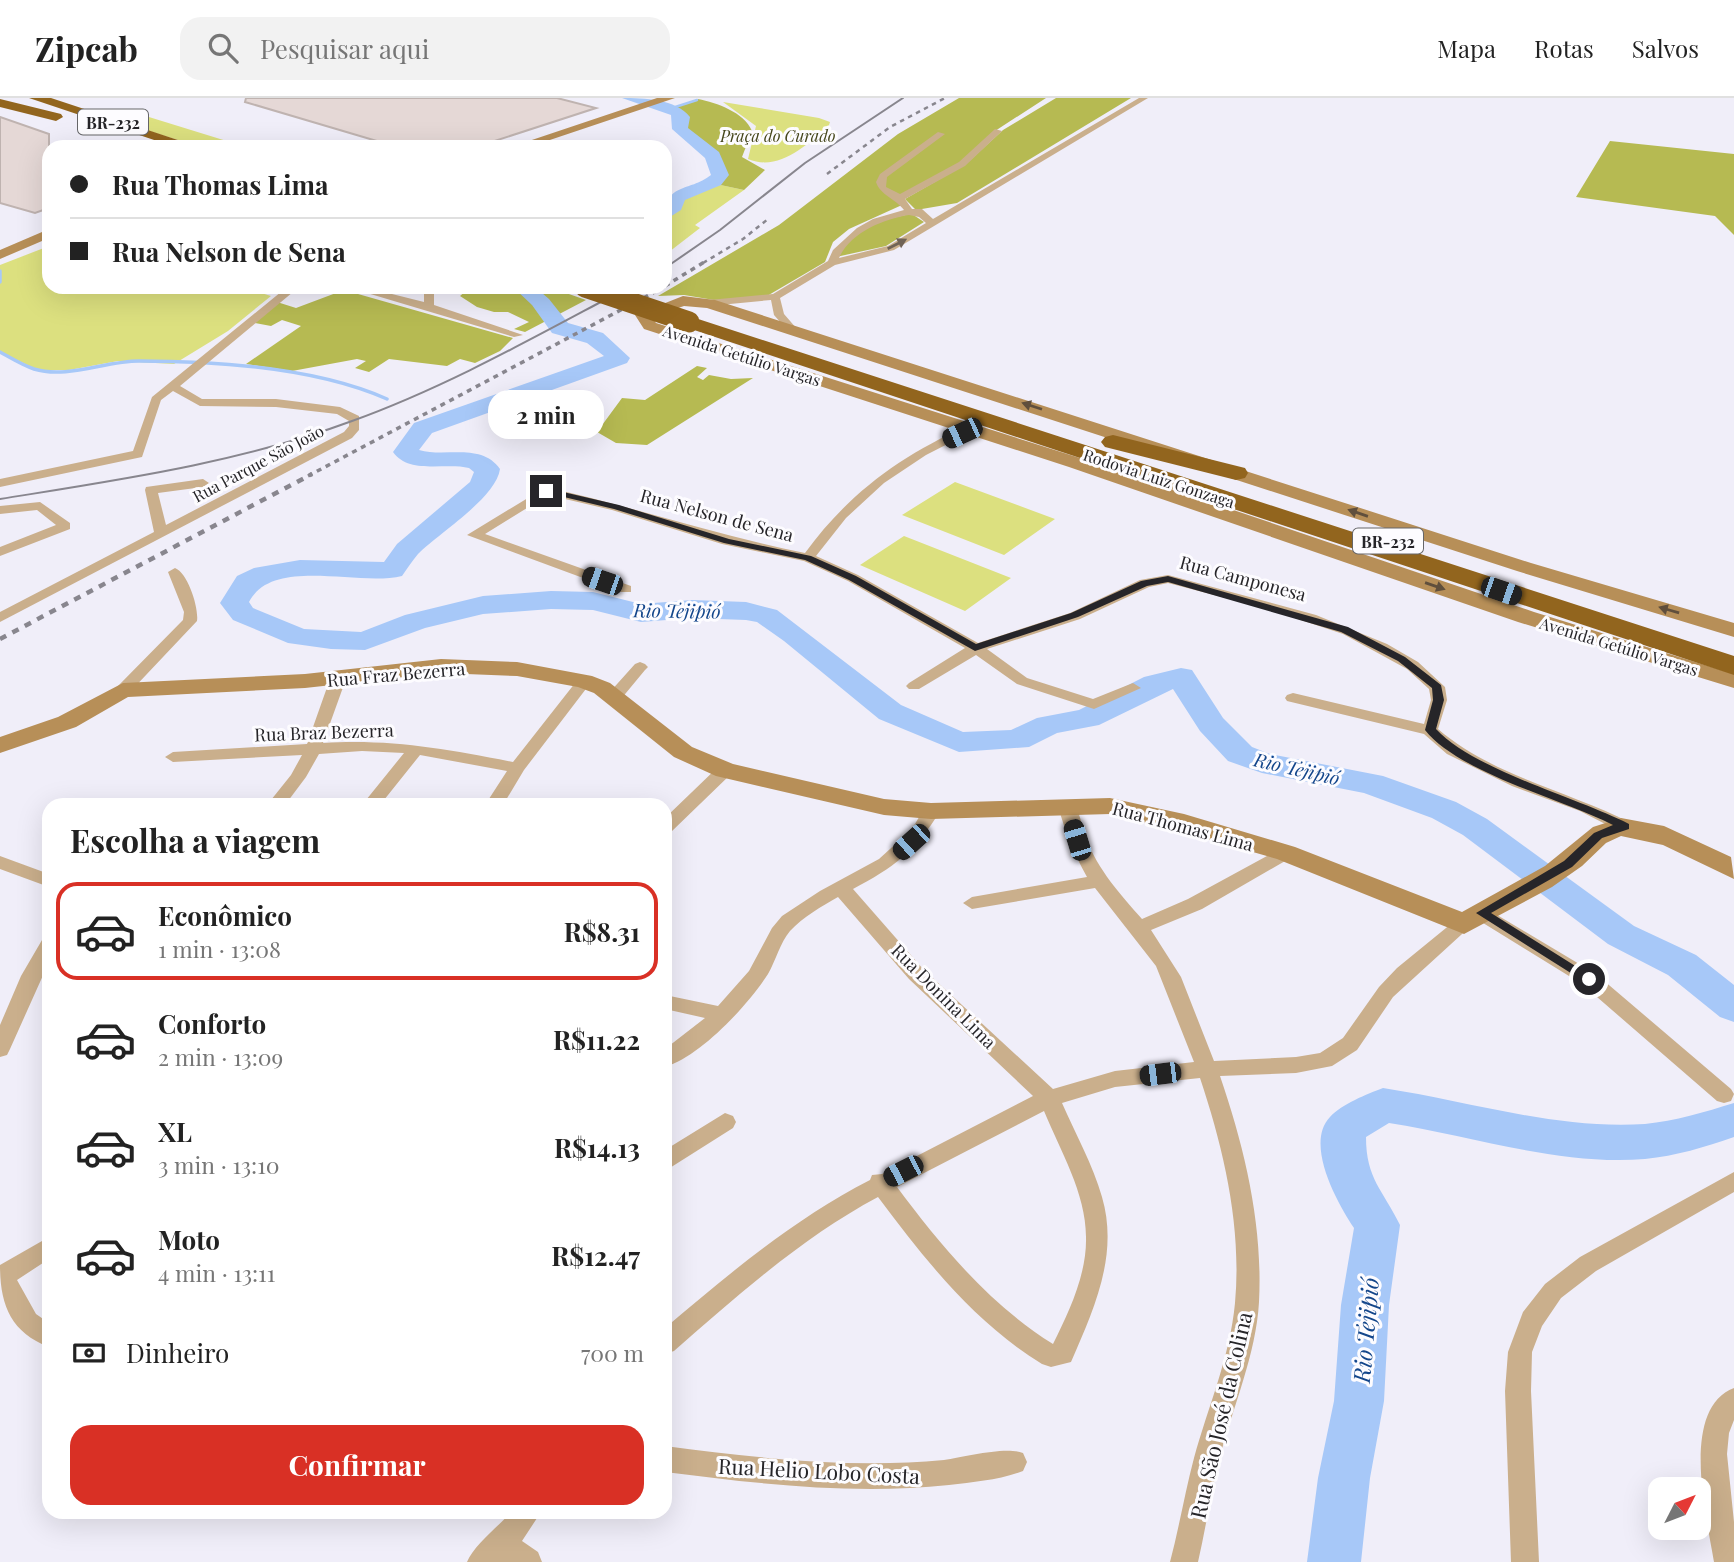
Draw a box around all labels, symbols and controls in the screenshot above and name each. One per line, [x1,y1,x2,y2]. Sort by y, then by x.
search box [180,17,670,80]
text: Zipcab [35,26,138,70]
icon: search [204,29,242,67]
text: Pesquisar aqui [260,31,429,66]
text: Mapa [1437,32,1496,64]
text: Rotas [1534,32,1594,64]
text: Salvos [1632,32,1699,64]
road number: BR-232 [78,110,148,134]
park label: Praça do Curado [719,125,836,146]
text: Rua Thomas Lima [112,167,328,202]
text: Rua Nelson de Sena [112,234,346,269]
one-way arrow [887,238,907,249]
street label: Avenida Getúlio Vargas [660,319,823,390]
callout: 2 min [488,390,604,438]
text: 2 min [516,399,576,430]
one-way arrow [1021,400,1042,411]
car [939,415,986,451]
street label: Rua Parque São João [189,419,327,506]
street label: Rodovia Luiz Gonzaga [1081,444,1237,512]
route end [530,475,562,507]
street label: Rua Nelson de Sena [638,483,796,547]
one-way arrow [1347,507,1368,518]
road number: BR-232 [1353,528,1423,554]
street label: Rua Camponesa [1177,550,1309,606]
car [579,564,626,598]
car [1478,574,1525,608]
one-way arrow [1425,581,1446,592]
water label: Rio Tejipió [632,596,722,624]
one-way arrow [1658,605,1679,615]
street label: Avenida Getúlio Vargas [1536,612,1701,680]
street label: Rua Fraz Bezerra [326,656,466,692]
street label: Rua Braz Bezerra [254,718,394,746]
water label: Rio Tejipió [1251,745,1343,791]
street label: Rua Thomas Lima [1110,796,1256,856]
car [1061,817,1094,863]
text: Escolha a viagem [70,818,320,861]
car [889,820,934,864]
text: Econômico [158,898,292,933]
icon: car [74,900,137,963]
text: R$8.31 [564,914,640,949]
text: 1 min · 13:08 [158,933,281,964]
street label: Rua Donina Lima [886,938,1002,1054]
route start [1573,963,1605,995]
text: Conforto [158,1006,266,1041]
icon: car [74,1008,137,1071]
text: R$11.22 [553,1022,640,1057]
text: 2 min · 13:09 [158,1041,283,1072]
car [1138,1061,1183,1087]
text: XL [158,1114,192,1149]
icon: car [74,1116,137,1179]
text: R$14.13 [554,1130,640,1165]
text: 3 min · 13:10 [158,1149,279,1180]
car [880,1152,927,1190]
text: Moto [158,1222,220,1257]
icon: car [74,1224,137,1287]
text: R$12.47 [551,1238,640,1273]
text: 4 min · 13:11 [158,1257,275,1288]
water label: Rio Tejipió [1345,1275,1385,1385]
street label: Rua São José da Colina [1183,1308,1258,1521]
icon: cash [70,1334,108,1372]
text: Dinheiro [126,1335,229,1370]
text: 700 m [581,1337,644,1368]
button: Confirmar [70,1425,644,1505]
street label: Rua Helio Lobo Costa [717,1451,921,1489]
north arrow [1648,1477,1712,1540]
map controls [1648,1477,1711,1540]

